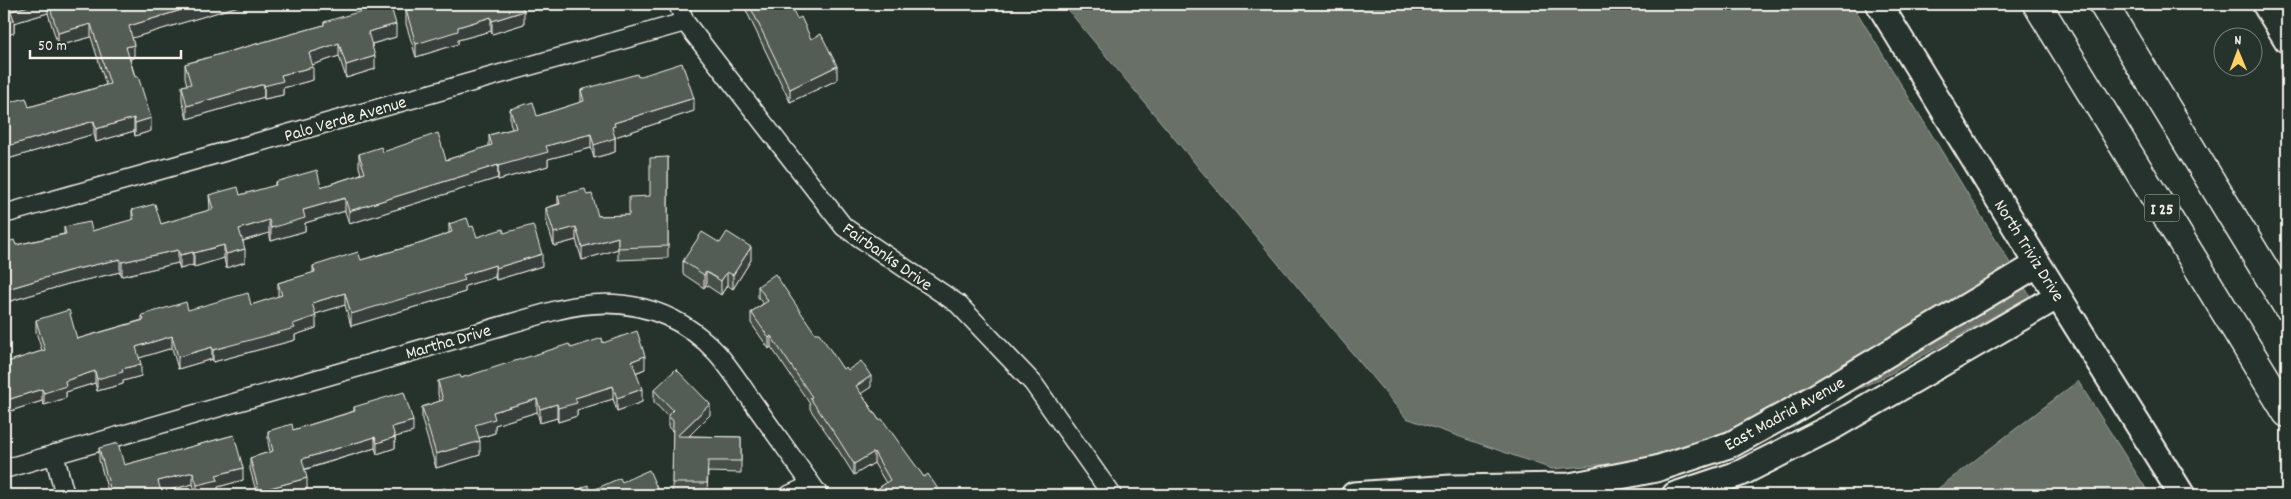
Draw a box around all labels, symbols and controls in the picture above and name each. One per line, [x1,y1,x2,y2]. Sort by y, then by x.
scale bar [30,28,181,60]
north arrow [2214,28,2264,78]
text: N [2234,31,2242,51]
text: 50 m [38,36,67,58]
street label: Palo Verde Avenue [282,91,410,150]
road number: I 25 [2144,194,2180,222]
street label: North Triviz Drive [1986,195,2069,307]
street label: Fairbanks Drive [836,218,937,298]
street label: Martha Drive [403,319,494,368]
street label: East Madrid Avenue [1720,372,1850,459]

